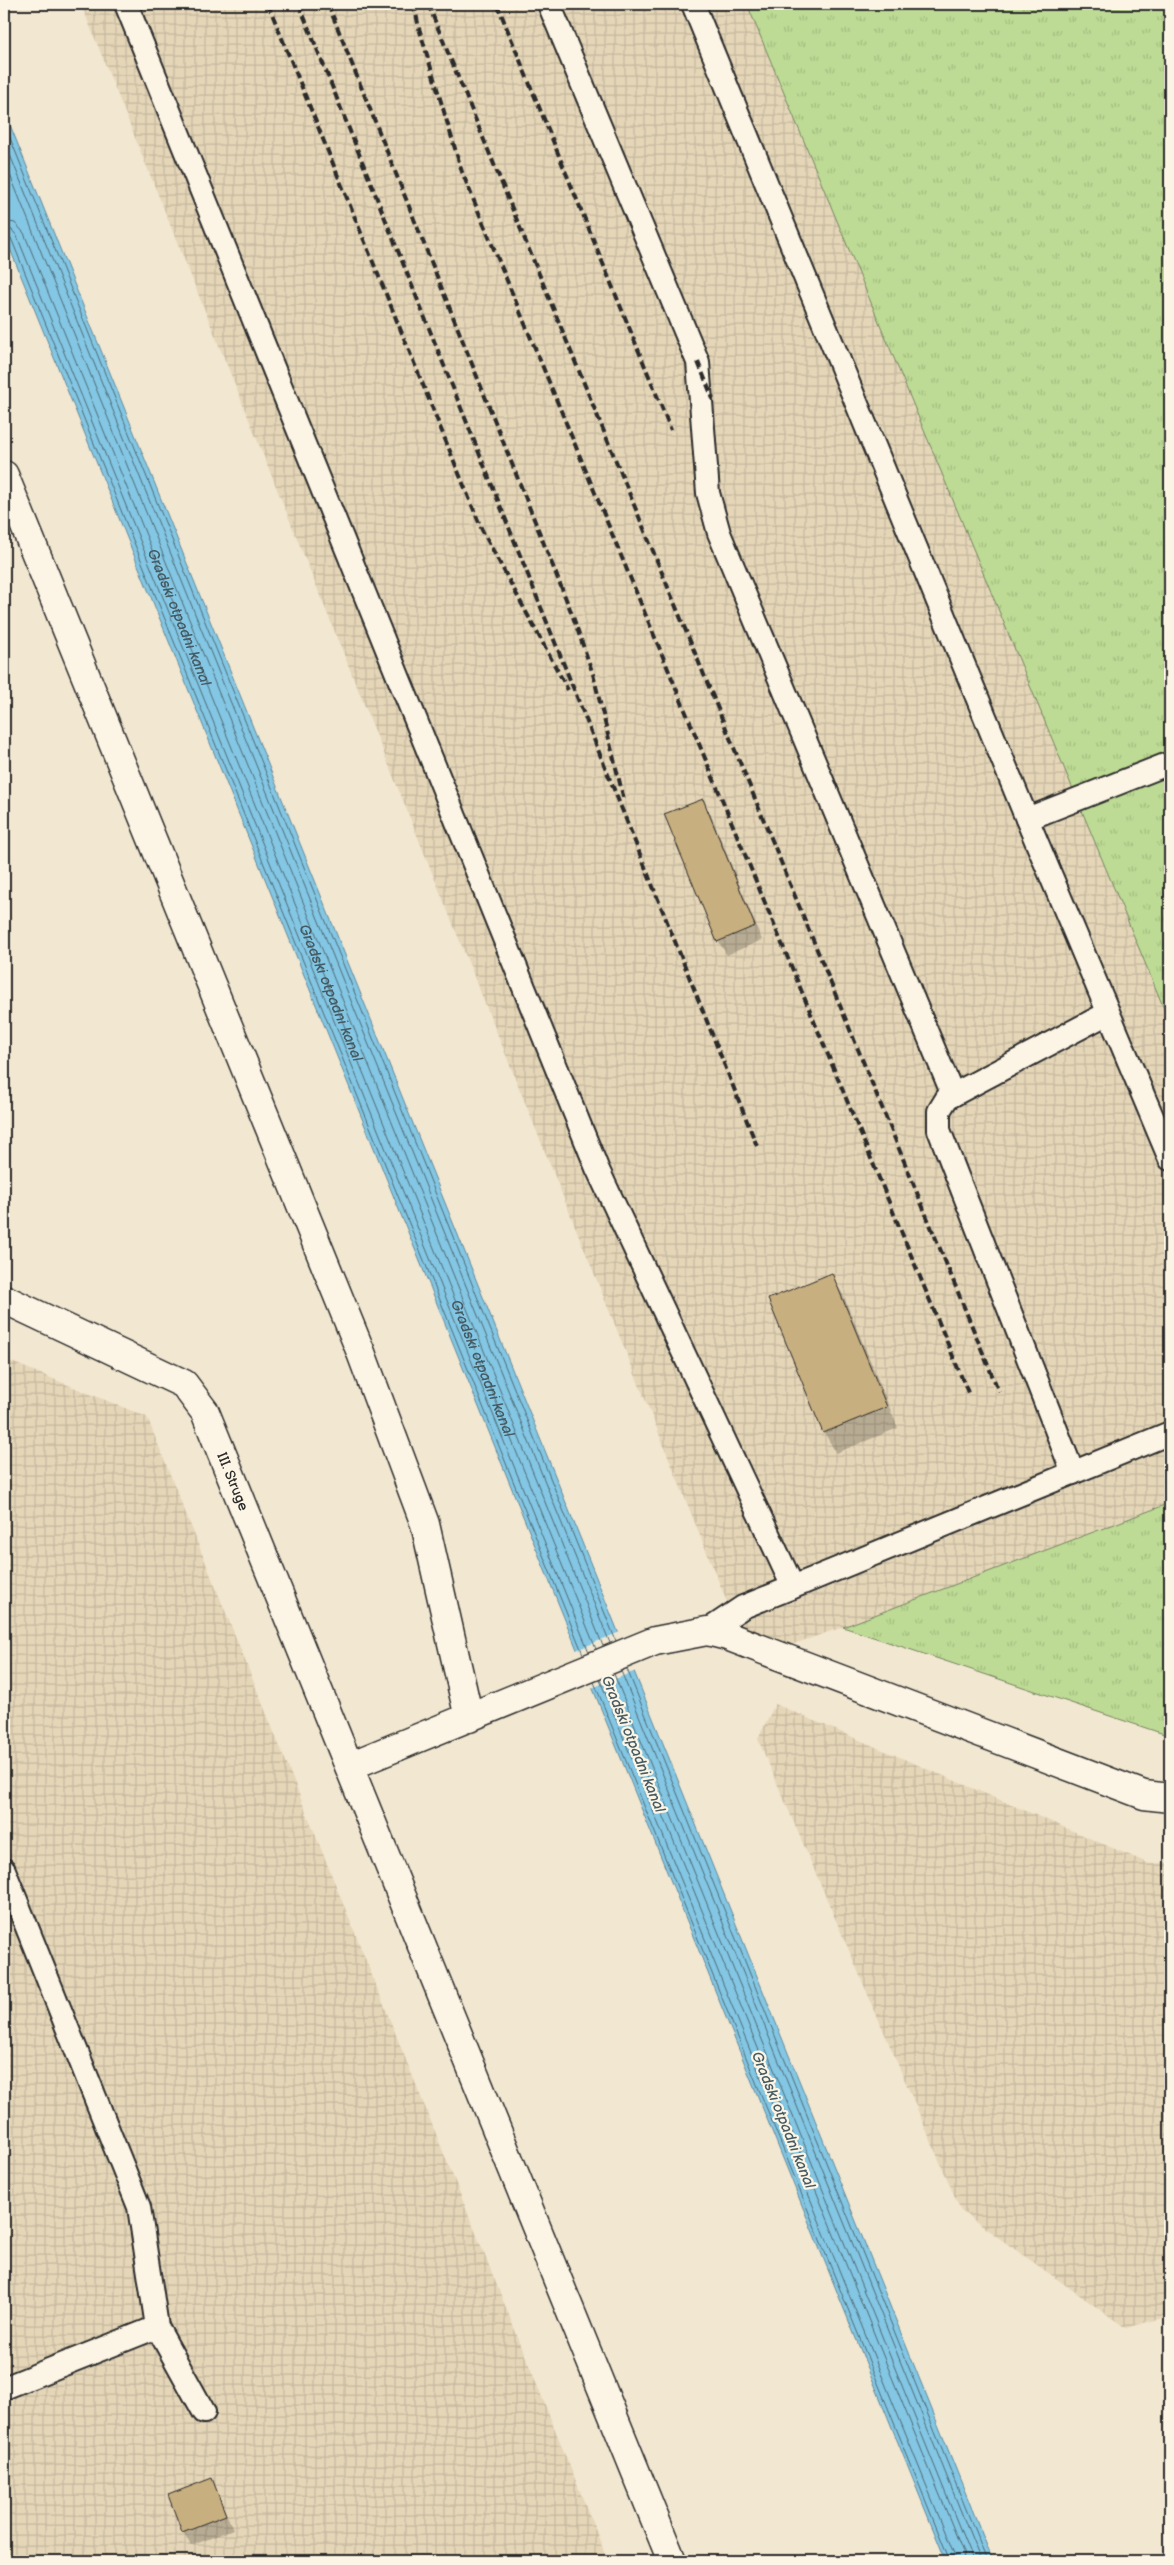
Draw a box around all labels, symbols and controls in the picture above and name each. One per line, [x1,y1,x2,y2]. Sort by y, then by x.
water label: Gradski otpadni kanal [143,546,216,689]
water label: Gradski otpadni kanal [295,921,367,1065]
water label: Gradski otpadni kanal [446,1297,519,1440]
street label: III. Struge [214,1450,253,1513]
water label: Gradski otpadni kanal [597,1673,669,1816]
water label: Gradski otpadni kanal [747,2049,819,2192]

